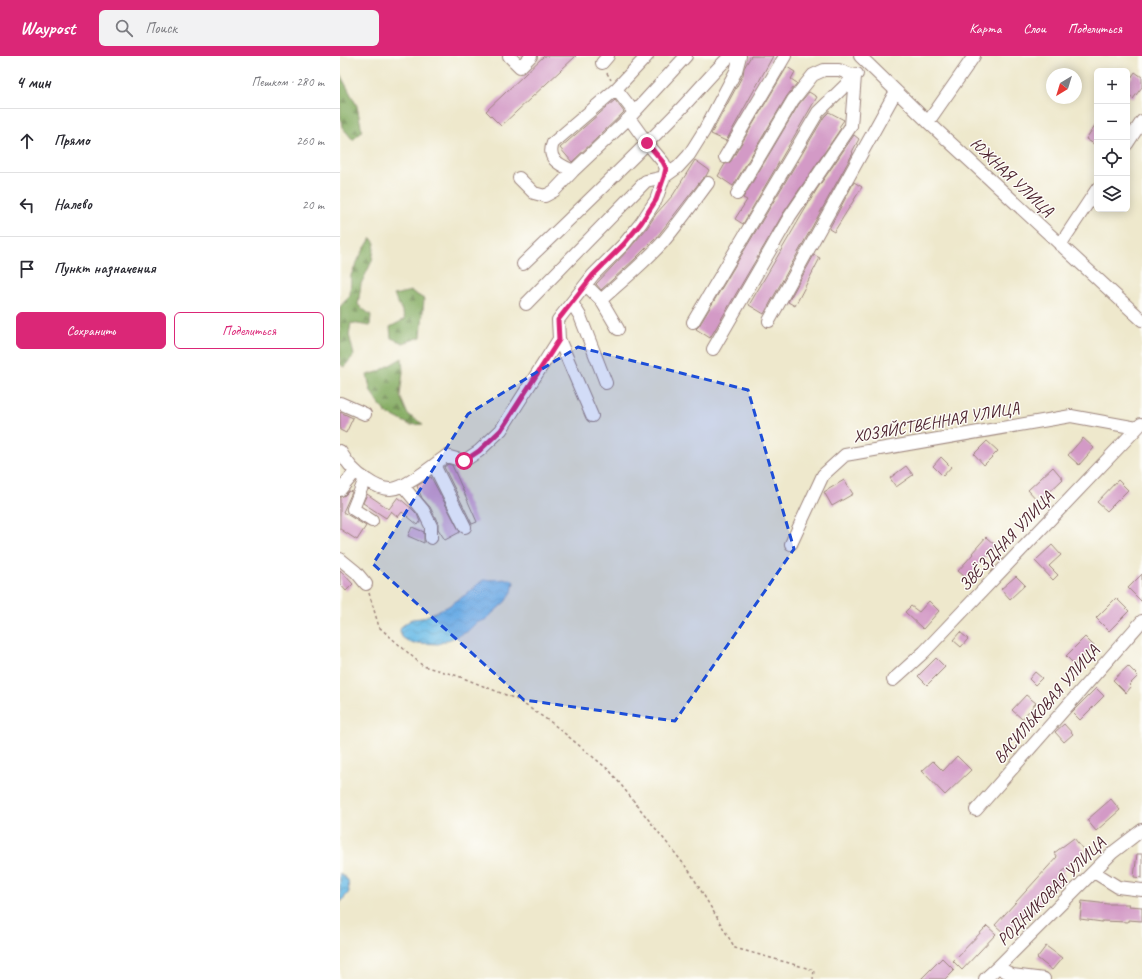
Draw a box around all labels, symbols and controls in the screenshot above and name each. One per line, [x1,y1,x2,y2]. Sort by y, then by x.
search box [99,10,379,46]
text: Waypost [20,16,75,40]
icon: search [113,17,135,39]
text: Поиск [145,19,177,38]
text: Карта [969,20,1001,37]
text: Слои [1023,20,1046,37]
text: Поделиться [1068,20,1122,37]
north arrow [1046,68,1082,104]
map controls [1094,68,1130,212]
button: + [1094,68,1130,104]
text: 4 мин [16,72,51,93]
text: Пешком · 280 m [251,74,324,90]
button: − [1094,104,1130,140]
icon: ahead [16,130,38,152]
text: Прямо [54,131,90,150]
text: 260 m [296,133,324,149]
street label: ЮЖНАЯ УЛИЦА [966,133,1058,221]
route end [638,134,656,152]
button: locate [1094,140,1130,176]
button: layers [1094,176,1130,212]
icon: left [16,194,38,216]
text: Налево [54,195,92,214]
text: 20 m [302,197,324,213]
icon: arrive [16,258,38,280]
text: Пункт назначения [54,259,156,278]
button: Сохранить [16,312,166,349]
button: Поделиться [174,312,324,349]
street label: ХОЗЯЙСТВЕННАЯ УЛИЦА [851,397,1021,447]
route start [455,452,473,470]
street label: ЗВЁЗДНАЯ УЛИЦА [954,486,1058,595]
street label: ВАСИЛЬКОВАЯ УЛИЦА [989,640,1104,768]
street label: РОДНИКОВАЯ УЛИЦА [992,832,1110,950]

